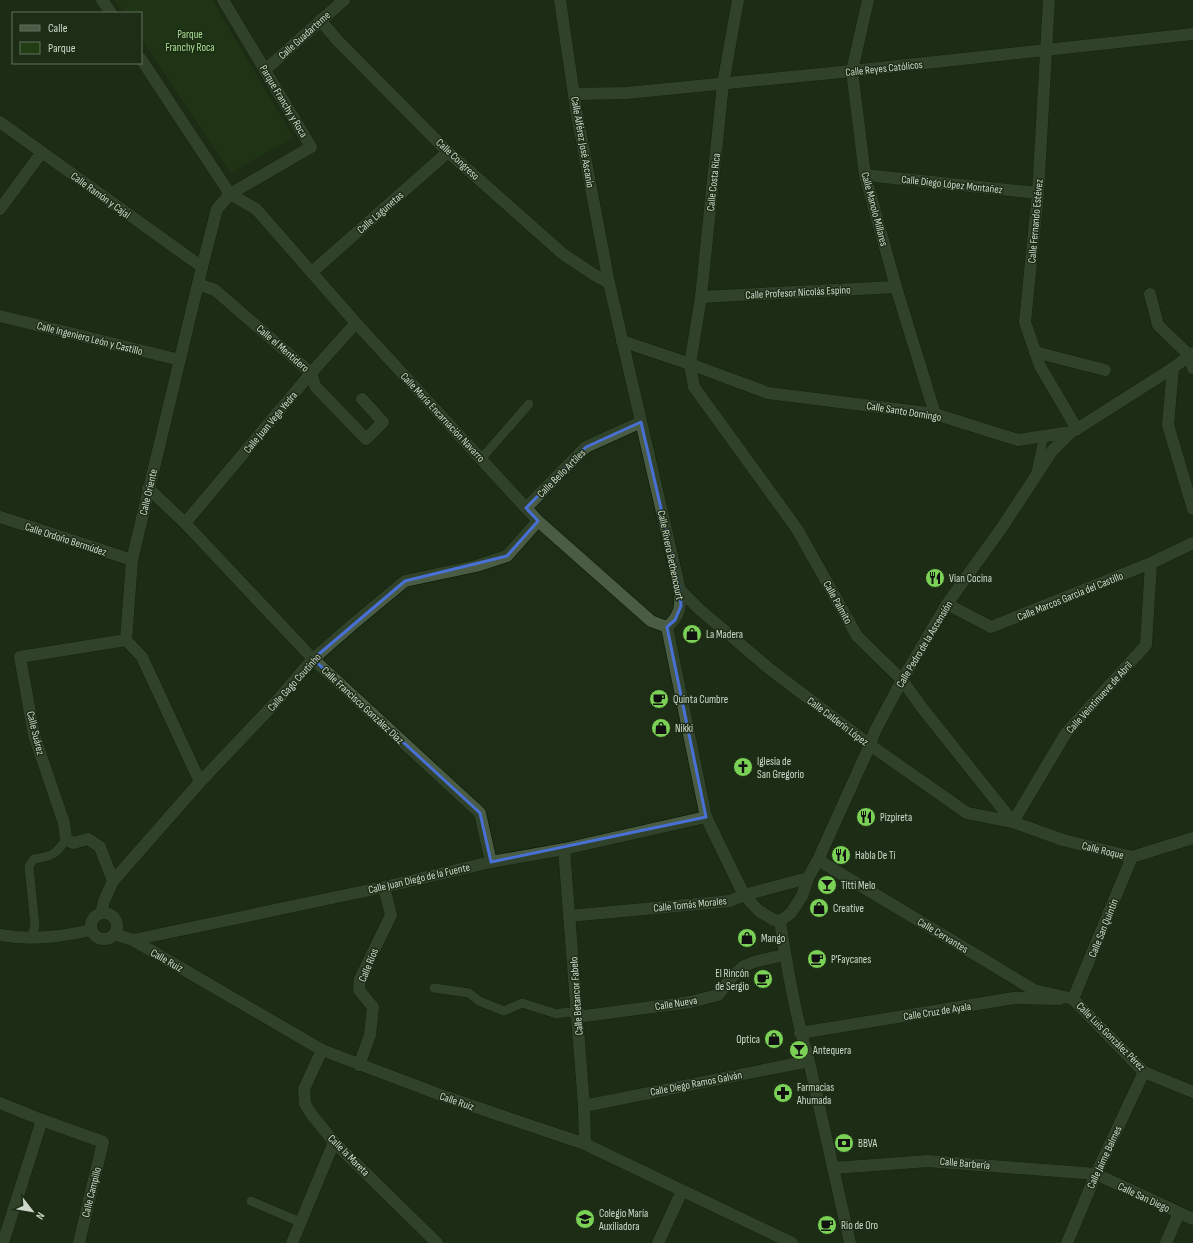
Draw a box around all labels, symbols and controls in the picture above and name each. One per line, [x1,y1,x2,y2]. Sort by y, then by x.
street label: Calle Guadarteme [276,9,333,62]
legend [12,12,142,64]
text: Calle [48,21,68,36]
park label: Parque Franchy Roca [165,28,215,54]
text: Parque [48,41,76,56]
street label: Calle Reyes Católicos [845,58,923,79]
street label: Parque Franchy y Roca [257,63,310,140]
street label: Calle Alférez José Ascanio [568,95,597,189]
street label: Calle Congreso [433,136,482,183]
street label: Calle Costa Rica [704,152,723,212]
street label: Calle Ramón y Cajal [68,169,133,221]
street label: Calle Manolo Millares [858,171,891,248]
street label: Calle Diego López Montañez [901,173,1003,196]
street label: Calle Fernando Estévez [1025,178,1046,264]
street label: Calle Lagunetas [354,189,406,236]
street label: Calle Profesor Nicolás Espino [745,283,851,302]
street label: Calle Ingeniero León y Castillo [36,319,145,358]
street label: Calle el Mentidero [254,322,312,375]
street label: Calle María Encarnación Navarro [398,370,488,465]
street label: Calle Juan Vega Yedra [241,389,300,456]
street label: Calle Santo Domingo [866,399,943,424]
street label: Calle Bello Artiles [534,446,588,500]
street label: Calle Oriente [137,468,160,517]
street label: Calle Rivero Bethencourt [655,509,686,602]
street label: Calle Ordoño Bermúdez [23,520,108,559]
restaurant icon: Vian Cocina [924,567,946,589]
street label: Calle Marcos García del Castillo [1015,569,1126,624]
place label: Vian Cocina [949,572,992,585]
street label: Calle Palmito [820,578,855,626]
street label: Calle Pedro de la Ascensión [893,598,956,690]
shop icon: La Madera [681,623,703,645]
place label: La Madera [706,628,743,641]
street label: Calle Gago Coutinho [265,650,324,714]
street label: Calle Veintinueve de Abril [1064,659,1135,736]
street label: Calle Francisco González Diaz [319,664,406,747]
cafe icon: Quinta Cumbre [648,688,670,710]
place label: Quinta Cumbre [673,693,728,706]
street label: Calle Calderín López [805,694,871,749]
street label: Calle Suárez [24,710,47,756]
shop icon: Nikki [650,717,672,739]
place label: Nikki [675,722,693,735]
place label: Iglesia de San Gregorio [757,755,804,781]
church icon: Iglesia de San Gregorio [732,756,754,778]
restaurant icon: Pizpireta [855,806,877,828]
place label: Pizpireta [880,811,912,824]
street label: Calle Roque [1081,839,1125,862]
restaurant icon: Habla De Ti [830,844,852,866]
place label: Habla De Ti [855,849,896,862]
street label: Calle Juan Diego de la Fuente [367,860,471,897]
bar icon: Titti Melo [816,874,838,896]
place label: Titti Melo [841,879,876,892]
street label: Calle Tomás Morales [653,894,727,915]
shop icon: Creative [808,897,830,919]
street label: Calle San Quintín [1086,897,1121,959]
place label: Creative [833,902,864,915]
street label: Calle Cervantes [915,915,971,956]
shop icon: Mango [736,927,758,949]
place label: Mango [761,932,786,945]
street label: Calle Ruiz [148,946,185,975]
street label: Calle Ríos [356,946,381,984]
cafe icon: P'Faycanes [806,948,828,970]
place label: P'Faycanes [831,953,871,966]
street label: Calle Betancor Fabelo [567,956,586,1036]
place label: El Rincón de Sergio [715,967,749,993]
cafe icon: El Rincón de Sergio [752,968,774,990]
street label: Calle Nueva [654,994,698,1013]
street label: Calle Luis González Pérez [1074,999,1148,1073]
street label: Calle Cruz de Ayala [902,1000,972,1023]
shop icon: Optica [763,1028,785,1050]
place label: Optica [736,1033,760,1046]
bar icon: Antequera [788,1039,810,1061]
place label: Antequera [812,1044,851,1057]
street label: Calle Diego Ramos Galván [649,1068,743,1099]
place label: Farmacias Ahumada [796,1081,834,1107]
pharmacy icon: Farmacias Ahumada [772,1082,794,1104]
street label: Calle Ruiz [438,1090,476,1113]
street label: Calle Jaime Balmes [1084,1124,1125,1191]
street label: Calle la Mareta [325,1132,372,1179]
bank icon: BBVA [833,1132,855,1154]
place label: BBVA [858,1137,877,1150]
street label: Calle Barbería [939,1155,991,1172]
street label: Calle Campillo [79,1165,104,1219]
street label: Calle San Diego [1116,1180,1172,1215]
north arrow [12,1191,52,1231]
place label: Colegio María Auxiliadora [598,1207,648,1233]
school or university icon: Colegio María Auxiliadora [574,1208,596,1230]
text: N [33,1210,47,1222]
cafe icon: Rio de Oro [816,1214,838,1236]
place label: Rio de Oro [841,1219,879,1232]

